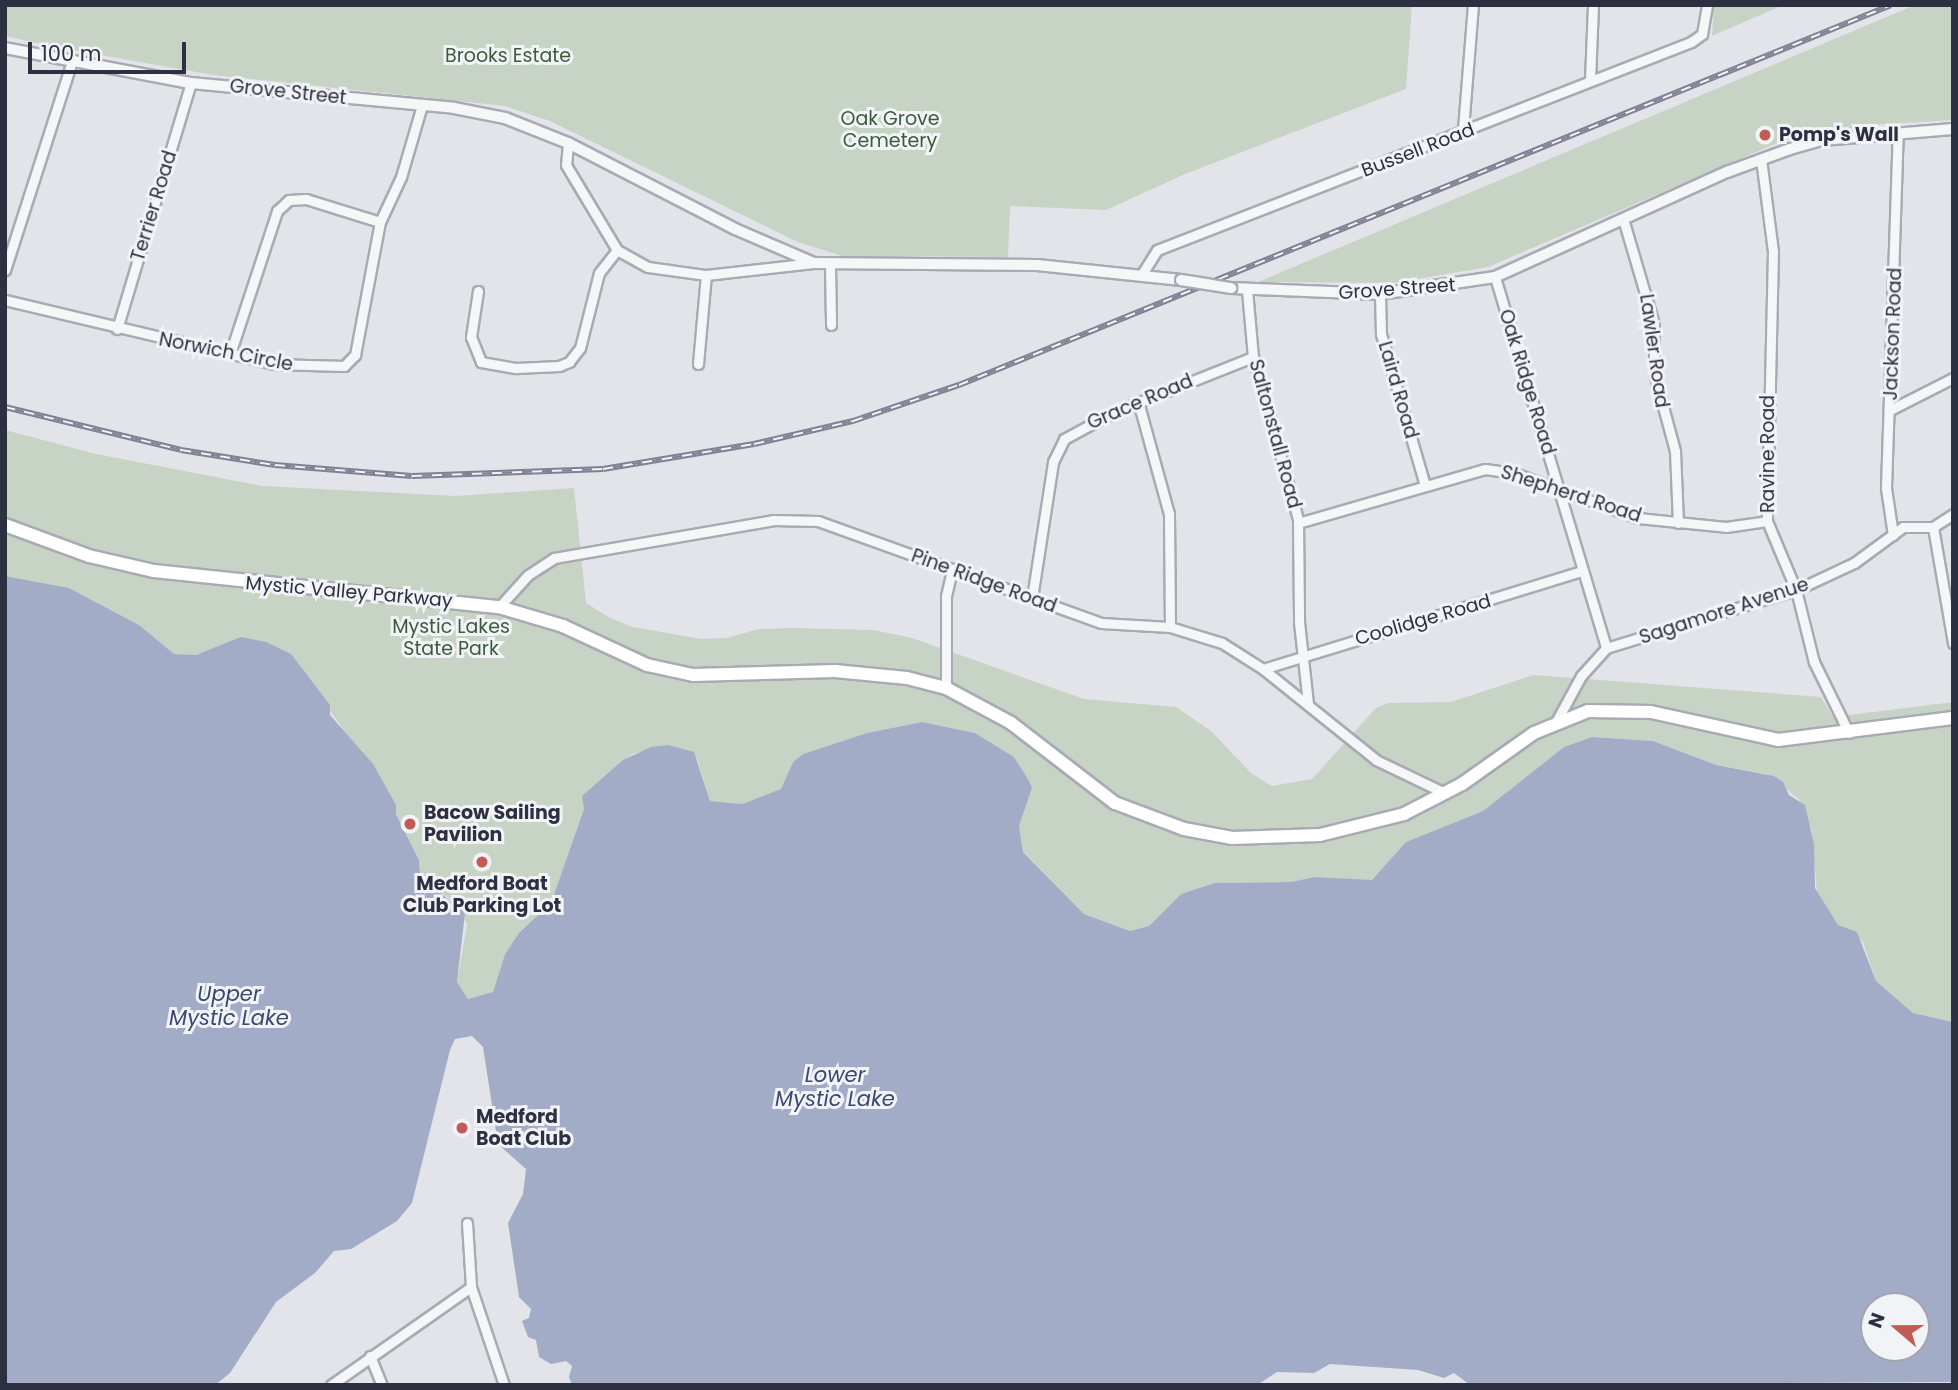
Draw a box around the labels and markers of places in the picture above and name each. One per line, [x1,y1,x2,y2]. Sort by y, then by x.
place label: Pomp's Wall [1779,124,1899,146]
marker: Pomp's Wall [1757,127,1773,143]
place label: Bacow Sailing Pavilion [424,802,561,846]
marker: Bacow Sailing Pavilion [402,816,418,832]
marker: Medford Boat Club Parking Lot [474,854,490,870]
place label: Medford Boat Club Parking Lot [403,873,561,917]
place label: Medford Boat Club [476,1106,571,1150]
marker: Medford Boat Club [454,1120,470,1136]

